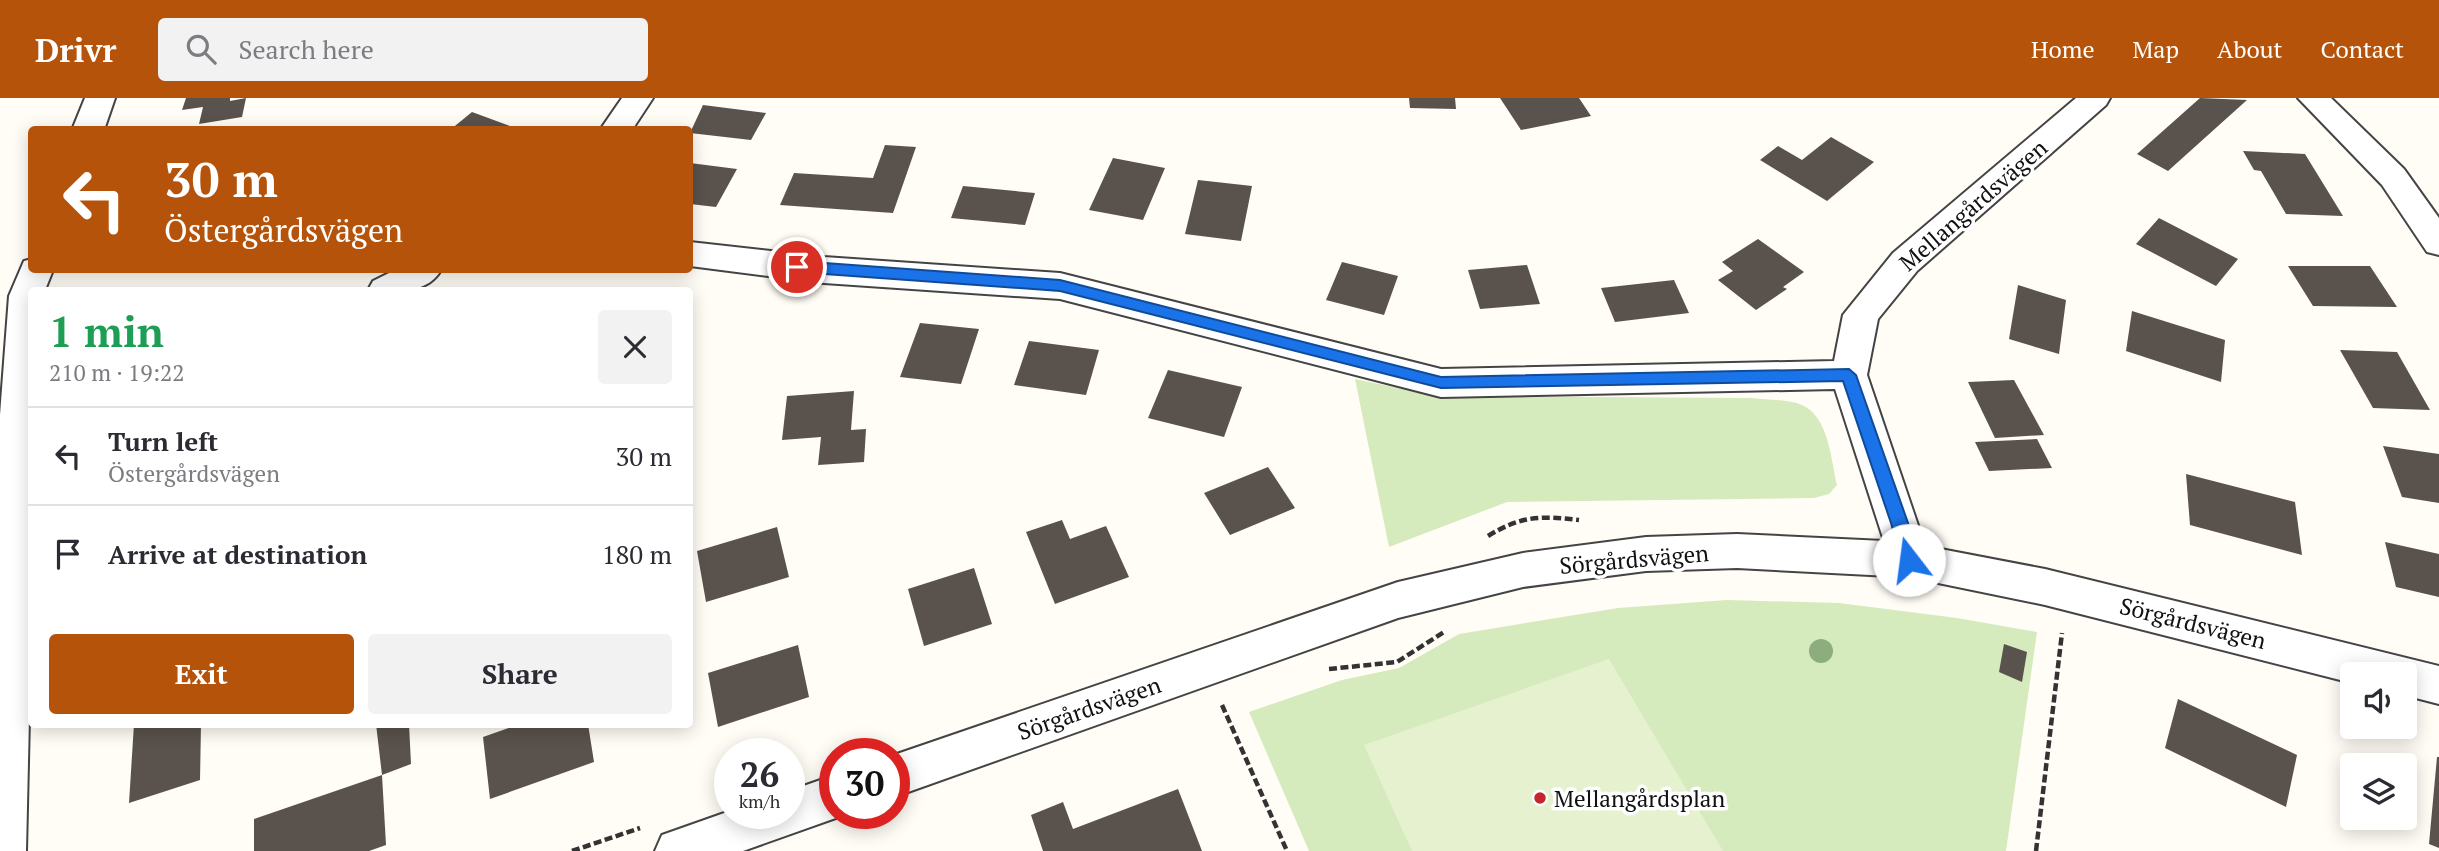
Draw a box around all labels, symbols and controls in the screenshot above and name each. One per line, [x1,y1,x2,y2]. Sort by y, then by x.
search box [158,18,648,81]
text: Drivr [35,28,116,71]
icon: search [182,30,220,68]
text: Search here [238,32,374,66]
text: Home [2031,33,2095,65]
text: Map [2133,33,2179,65]
text: About [2217,33,2283,65]
text: Contact [2321,33,2404,65]
street label: Mellangårdsvägen [1892,132,2054,278]
text: 30 m [164,146,278,211]
icon: left [49,154,140,245]
text: Östergårdsvägen [164,209,403,251]
pin [767,237,827,297]
icon: arrive [778,248,816,286]
text: 1 min [49,303,164,359]
button: close [598,310,672,384]
text: 210 m · 19:22 [49,357,184,388]
text: Turn left [108,424,218,458]
icon: left [49,437,87,475]
text: 30 m [616,439,672,473]
text: Östergårdsvägen [108,458,280,489]
position arrow [1872,523,1946,597]
icon: arrive [49,535,87,573]
text: Arrive at destination [108,537,367,571]
text: 180 m [602,537,672,571]
street label: Sörgårdsvägen [1558,537,1710,581]
street label: Sörgårdsvägen [2117,590,2270,656]
button: Exit [49,634,354,714]
button: Share [368,634,672,714]
map controls [2340,662,2417,830]
button: sound [2340,662,2417,739]
street label: Sörgårdsvägen [1013,669,1165,747]
speed limit sign: 30 [819,738,910,829]
text: 26 [740,751,779,797]
button: layers [2340,753,2417,830]
place label: Mellangårdsplan [1554,783,1725,814]
text: km/h [739,789,780,813]
marker: Mellangårdsplan [1532,790,1548,806]

